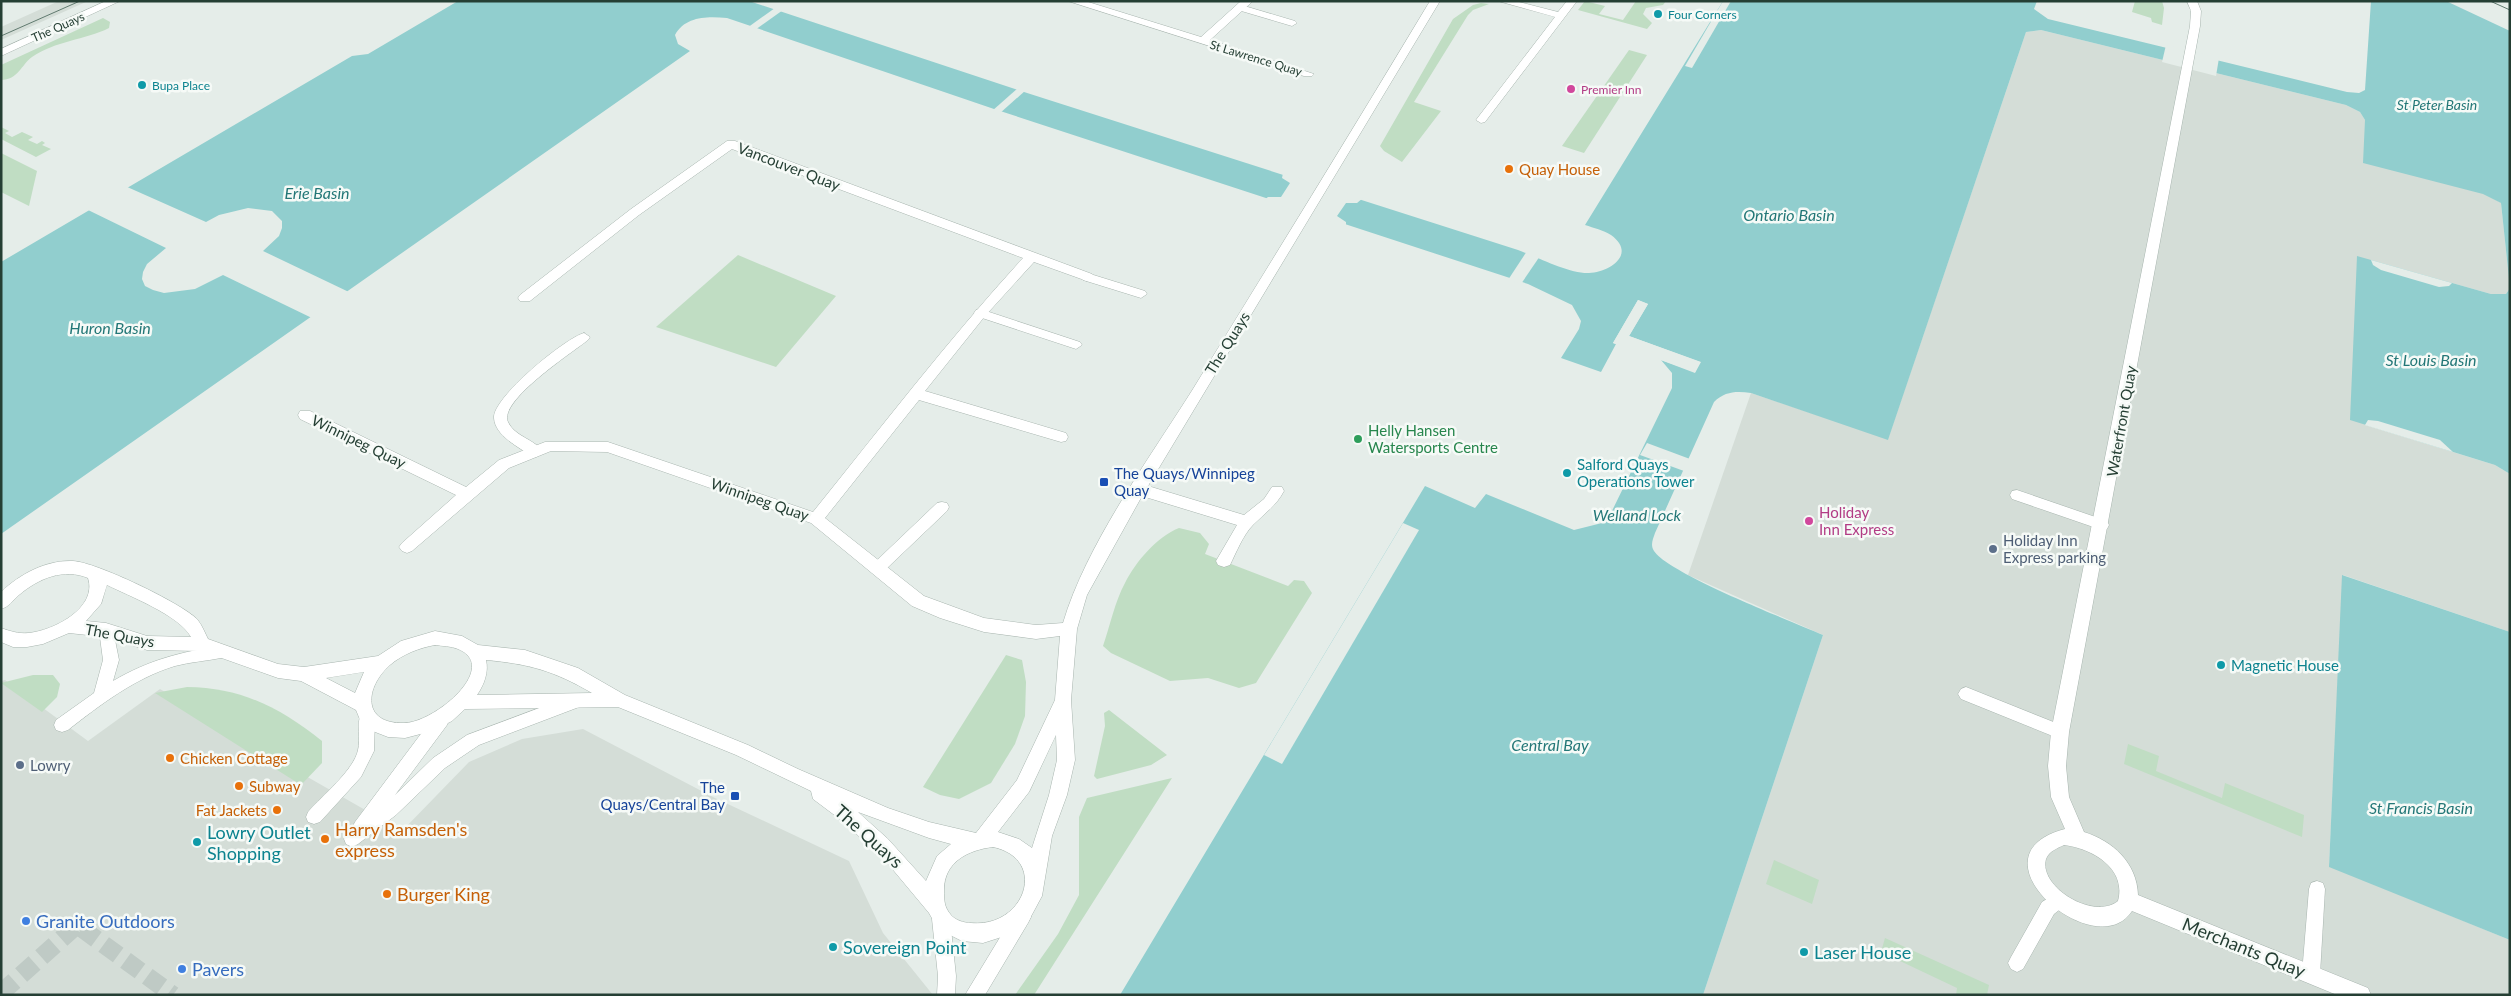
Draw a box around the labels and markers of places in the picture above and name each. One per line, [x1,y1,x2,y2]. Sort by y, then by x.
place label: Four Corners [1668,7,1737,22]
marker: Four Corners [1652,8,1664,20]
place label: Bupa Place [152,78,210,93]
marker: Bupa Place [136,79,148,91]
place label: Premier Inn [1581,82,1642,97]
marker: Premier Inn [1565,83,1577,95]
place label: Quay House [1519,160,1600,178]
marker: Quay House [1503,163,1515,175]
place label: Helly Hansen Watersports Centre [1368,421,1498,456]
marker: Helly Hansen Watersports Centre [1352,433,1364,445]
place label: Salford Quays Operations Tower [1577,455,1695,490]
place label: The Quays/Winnipeg Quay [1114,464,1255,499]
marker: Salford Quays Operations Tower [1561,467,1573,479]
marker: The Quays/Winnipeg Quay [1098,476,1110,488]
place label: Holiday Inn Express [1819,503,1894,538]
marker: Holiday Inn Express [1803,515,1815,527]
place label: Holiday Inn Express parking [2003,531,2106,566]
marker: Holiday Inn Express parking [1987,543,1999,555]
place label: Magnetic House [2231,656,2339,674]
marker: Magnetic House [2215,659,2227,671]
place label: Chicken Cottage [180,749,288,767]
marker: Chicken Cottage [164,752,176,764]
place label: Lowry [30,756,71,774]
marker: Lowry [14,759,26,771]
place label: Subway [249,777,301,795]
place label: The Quays/Central Bay [601,778,725,813]
marker: Subway [233,780,245,792]
marker: The Quays/Central Bay [729,790,741,802]
place label: Fat Jackets [196,801,267,819]
marker: Fat Jackets [271,804,283,816]
place label: Harry Ramsden's express [335,818,468,861]
place label: Lowry Outlet Shopping [207,821,311,864]
marker: Harry Ramsden's express [319,833,331,845]
marker: Lowry Outlet Shopping [191,836,203,848]
place label: Burger King [397,883,490,905]
marker: Burger King [381,888,393,900]
place label: Granite Outdoors [36,910,175,932]
marker: Granite Outdoors [20,915,32,927]
place label: Sovereign Point [843,936,967,958]
marker: Sovereign Point [827,941,839,953]
place label: Laser House [1814,941,1911,963]
marker: Laser House [1798,946,1810,958]
place label: Pavers [192,958,244,980]
marker: Pavers [176,963,188,975]

